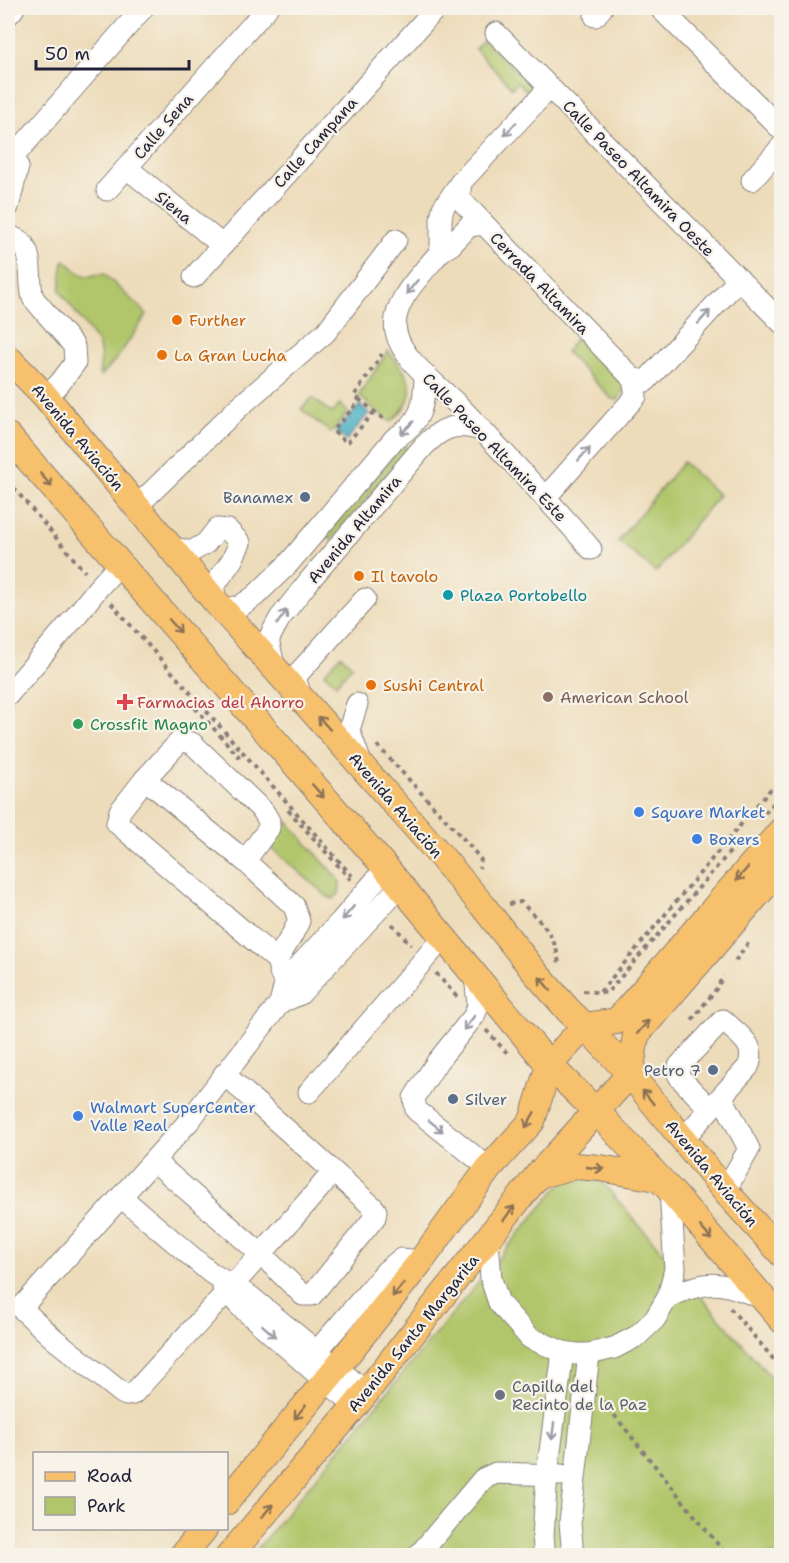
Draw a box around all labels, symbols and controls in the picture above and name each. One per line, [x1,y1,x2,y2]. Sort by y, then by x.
scale bar [36,33,189,71]
text: 50 m [45,42,90,66]
street label: Calle Sena [129,89,198,164]
street label: Calle Campana [269,92,362,192]
street label: Calle Paseo Altamira Oeste [558,96,719,261]
one-way arrow [503,122,518,137]
street label: Siena [151,186,197,229]
street label: Cerrada Altamira [485,228,594,339]
one-way arrow [406,279,419,295]
place label: Further [189,310,246,331]
one-way arrow [697,310,711,325]
marker: Further [170,313,184,327]
place label: La Gran Lucha [174,345,287,366]
marker: La Gran Lucha [155,348,169,362]
street label: Calle Paseo Altamira Este [418,368,571,526]
street label: Avenida Aviación [27,379,129,495]
one-way arrow [399,421,414,436]
one-way arrow [577,447,591,462]
street label: Avenida Altamira [303,471,406,588]
one-way arrow [39,472,53,487]
place label: Banamex [223,487,293,508]
marker: Banamex [298,490,312,504]
place label: Il tavolo [371,566,438,587]
marker: Il tavolo [352,569,366,583]
place label: Plaza Portobello [460,585,587,606]
marker: Plaza Portobello [441,588,455,602]
one-way arrow [276,609,288,625]
one-way arrow [168,618,182,633]
place label: Sushi Central [383,675,484,696]
marker: Sushi Central [364,678,378,692]
place label: American School [560,687,689,708]
marker: American School [541,690,555,704]
place label: Farmacias del Ahorro [137,692,304,713]
marker: Farmacias del Ahorro [118,695,132,709]
place label: Crossfit Magno [90,714,208,735]
one-way arrow [317,716,331,731]
marker: Crossfit Magno [71,717,85,731]
street label: Avenida Aviación [344,748,447,863]
one-way arrow [311,783,325,798]
place label: Square Market [651,802,766,823]
marker: Square Market [632,805,646,819]
place label: Boxers [709,829,760,850]
marker: Boxers [690,832,704,846]
one-way arrow [736,866,749,882]
one-way arrow [341,905,355,920]
one-way arrow [538,977,552,992]
one-way arrow [462,1014,475,1030]
one-way arrow [636,1020,650,1035]
place label: Petro 7 [644,1060,701,1081]
marker: Petro 7 [706,1063,720,1077]
place label: Silver [465,1089,507,1110]
one-way arrow [642,1089,655,1105]
marker: Silver [446,1092,460,1106]
place label: Walmart SuperCenter Valle Real [90,1097,256,1136]
marker: Walmart SuperCenter Valle Real [71,1109,85,1123]
one-way arrow [524,1111,536,1128]
street label: Avenida Aviación [661,1115,763,1231]
one-way arrow [428,1119,444,1132]
one-way arrow [585,1163,605,1174]
one-way arrow [502,1205,515,1221]
one-way arrow [699,1225,713,1240]
street label: Avenida Santa Margarita [343,1250,484,1417]
one-way arrow [391,1282,404,1298]
one-way arrow [261,1324,276,1338]
place label: Capilla del Recinto de la Paz [512,1376,647,1415]
marker: Capilla del Recinto de la Paz [493,1388,507,1402]
one-way arrow [293,1404,307,1419]
one-way arrow [547,1421,558,1441]
legend [33,1452,228,1530]
text: Road [87,1464,132,1488]
text: Park [87,1494,126,1518]
one-way arrow [260,1503,273,1519]

